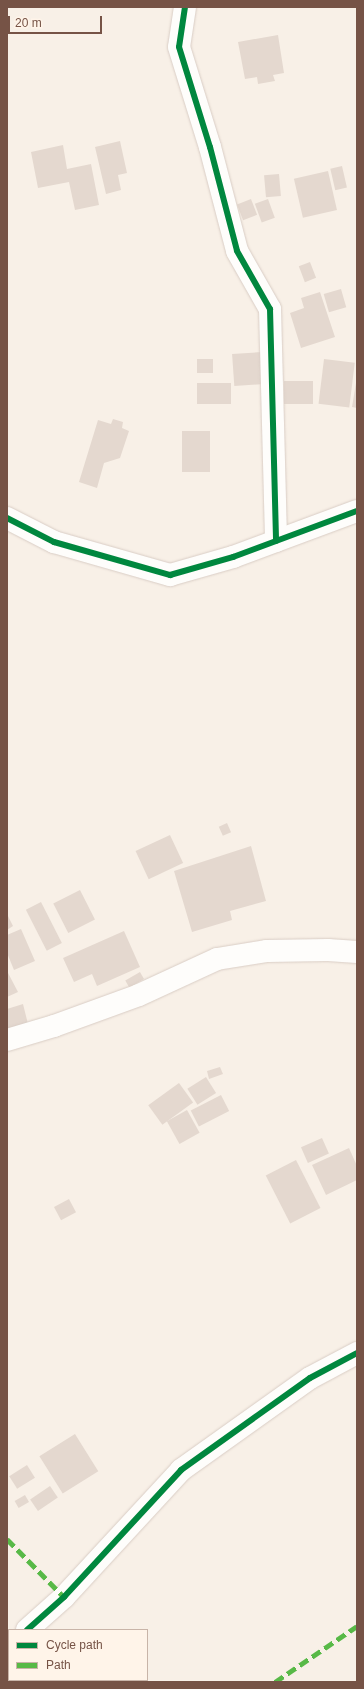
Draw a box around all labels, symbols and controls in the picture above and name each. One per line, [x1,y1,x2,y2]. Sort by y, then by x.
scale bar [10,8,104,34]
text: 20 m [15,16,42,30]
legend [8,1629,148,1681]
text: Cycle path [46,1638,103,1652]
text: Path [46,1658,71,1672]

